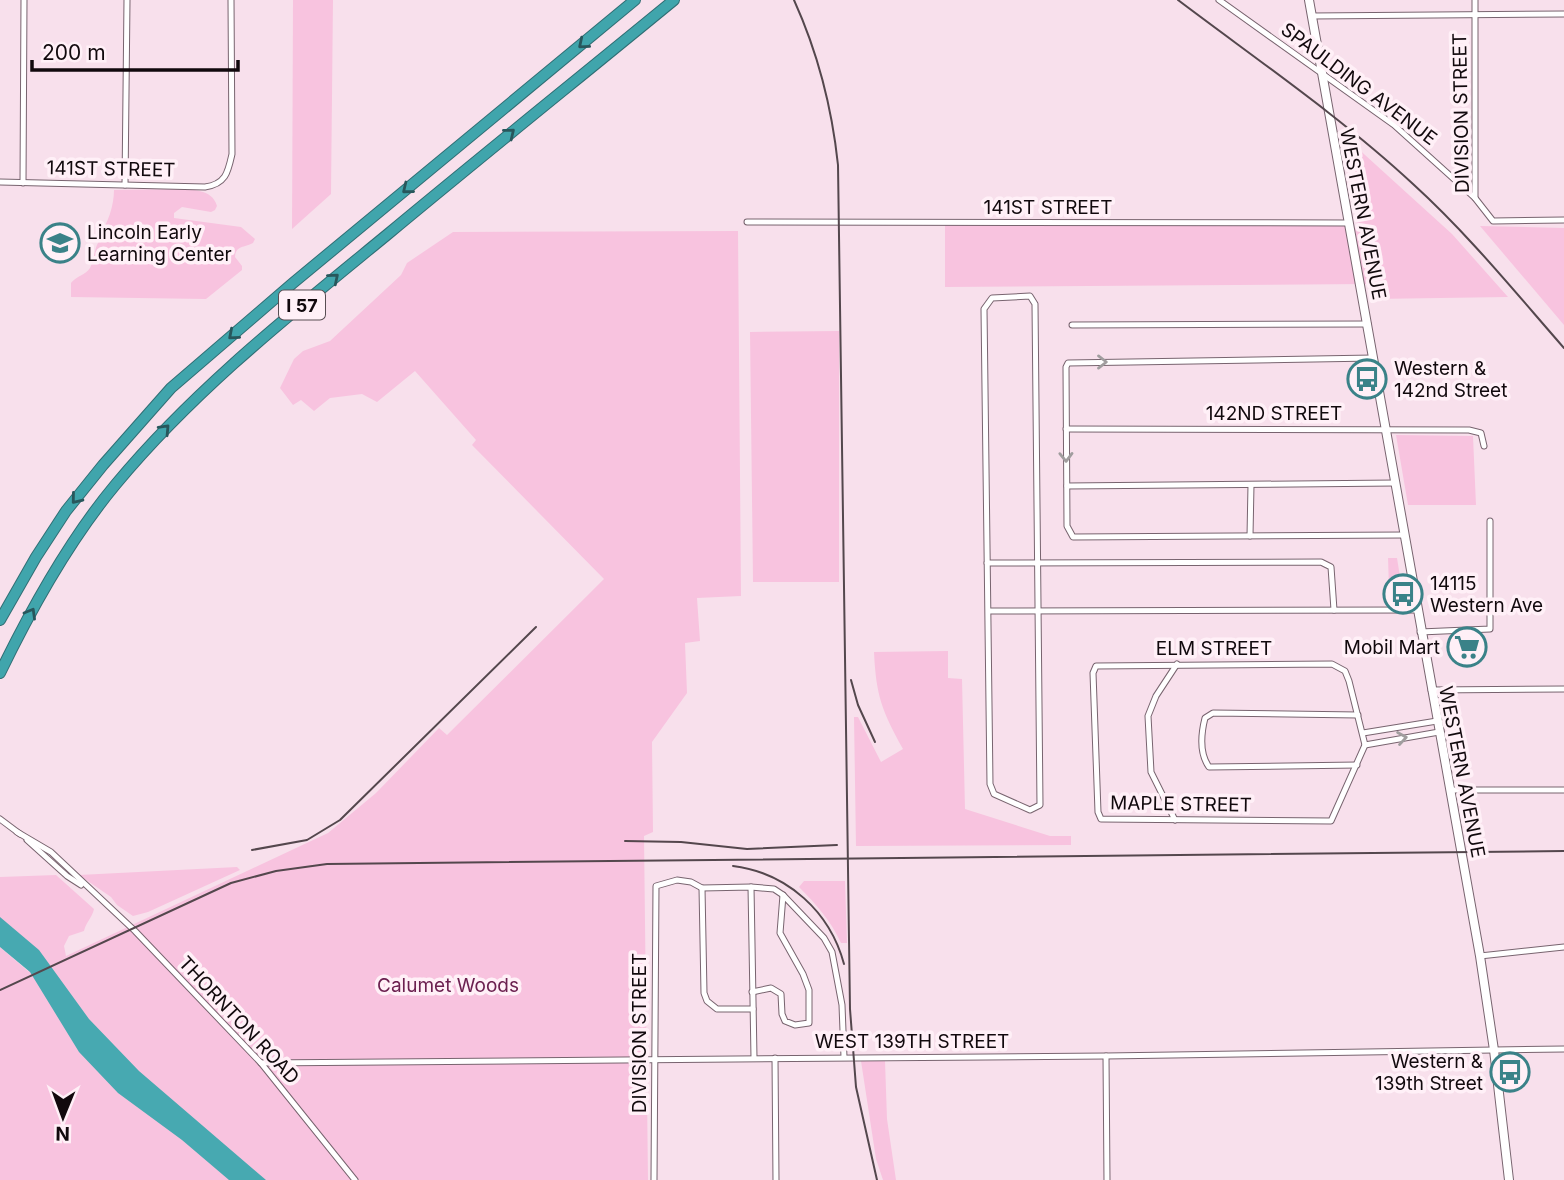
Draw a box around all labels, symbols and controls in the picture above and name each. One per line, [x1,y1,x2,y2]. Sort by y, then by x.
street label: SPAULDING AVENUE [1276,18,1442,150]
scale bar [32,28,238,72]
street label: DIVISION STREET [1448,33,1474,193]
one-way arrow [578,36,591,48]
text: 200 m [42,40,106,65]
street label: WESTERN AVENUE [1335,126,1391,302]
one-way arrow [503,129,515,142]
street label: 141ST STREET [46,156,176,182]
one-way arrow [403,180,415,193]
street label: 141ST STREET [984,196,1112,219]
place label: Lincoln Early Learning Center [87,221,232,266]
school or university icon: Lincoln Early Learning Center [39,222,81,264]
one-way arrow [326,274,339,286]
road number: I 57 [279,290,325,320]
one-way arrow [228,326,241,339]
one-way arrow [1096,354,1107,369]
place label: Western & 142nd Street [1394,357,1507,402]
bus stop icon: Western & 142nd Street [1346,358,1388,400]
street label: 142ND STREET [1206,402,1342,425]
one-way arrow [156,424,169,437]
one-way arrow [1058,453,1074,463]
one-way arrow [72,490,84,503]
place label: 14115 Western Ave [1430,572,1543,617]
bus stop icon: 14115 Western Ave [1382,573,1424,615]
one-way arrow [23,607,36,620]
supermarket icon: Mobil Mart [1446,626,1488,668]
place label: Mobil Mart [1344,636,1440,659]
street label: ELM STREET [1156,637,1272,660]
street label: WESTERN AVENUE [1434,684,1490,860]
one-way arrow [1396,731,1408,746]
street label: MAPLE STREET [1110,791,1252,817]
street label: THORNTON ROAD [174,951,304,1089]
street label: DIVISION STREET [628,953,651,1113]
park label: Calumet Woods [377,974,519,997]
street label: WEST 139TH STREET [815,1030,1009,1053]
place label: Western & 139th Street [1375,1050,1483,1095]
bus stop icon: Western & 139th Street [1489,1051,1531,1093]
north arrow [28,1082,98,1152]
text: N [55,1122,70,1145]

